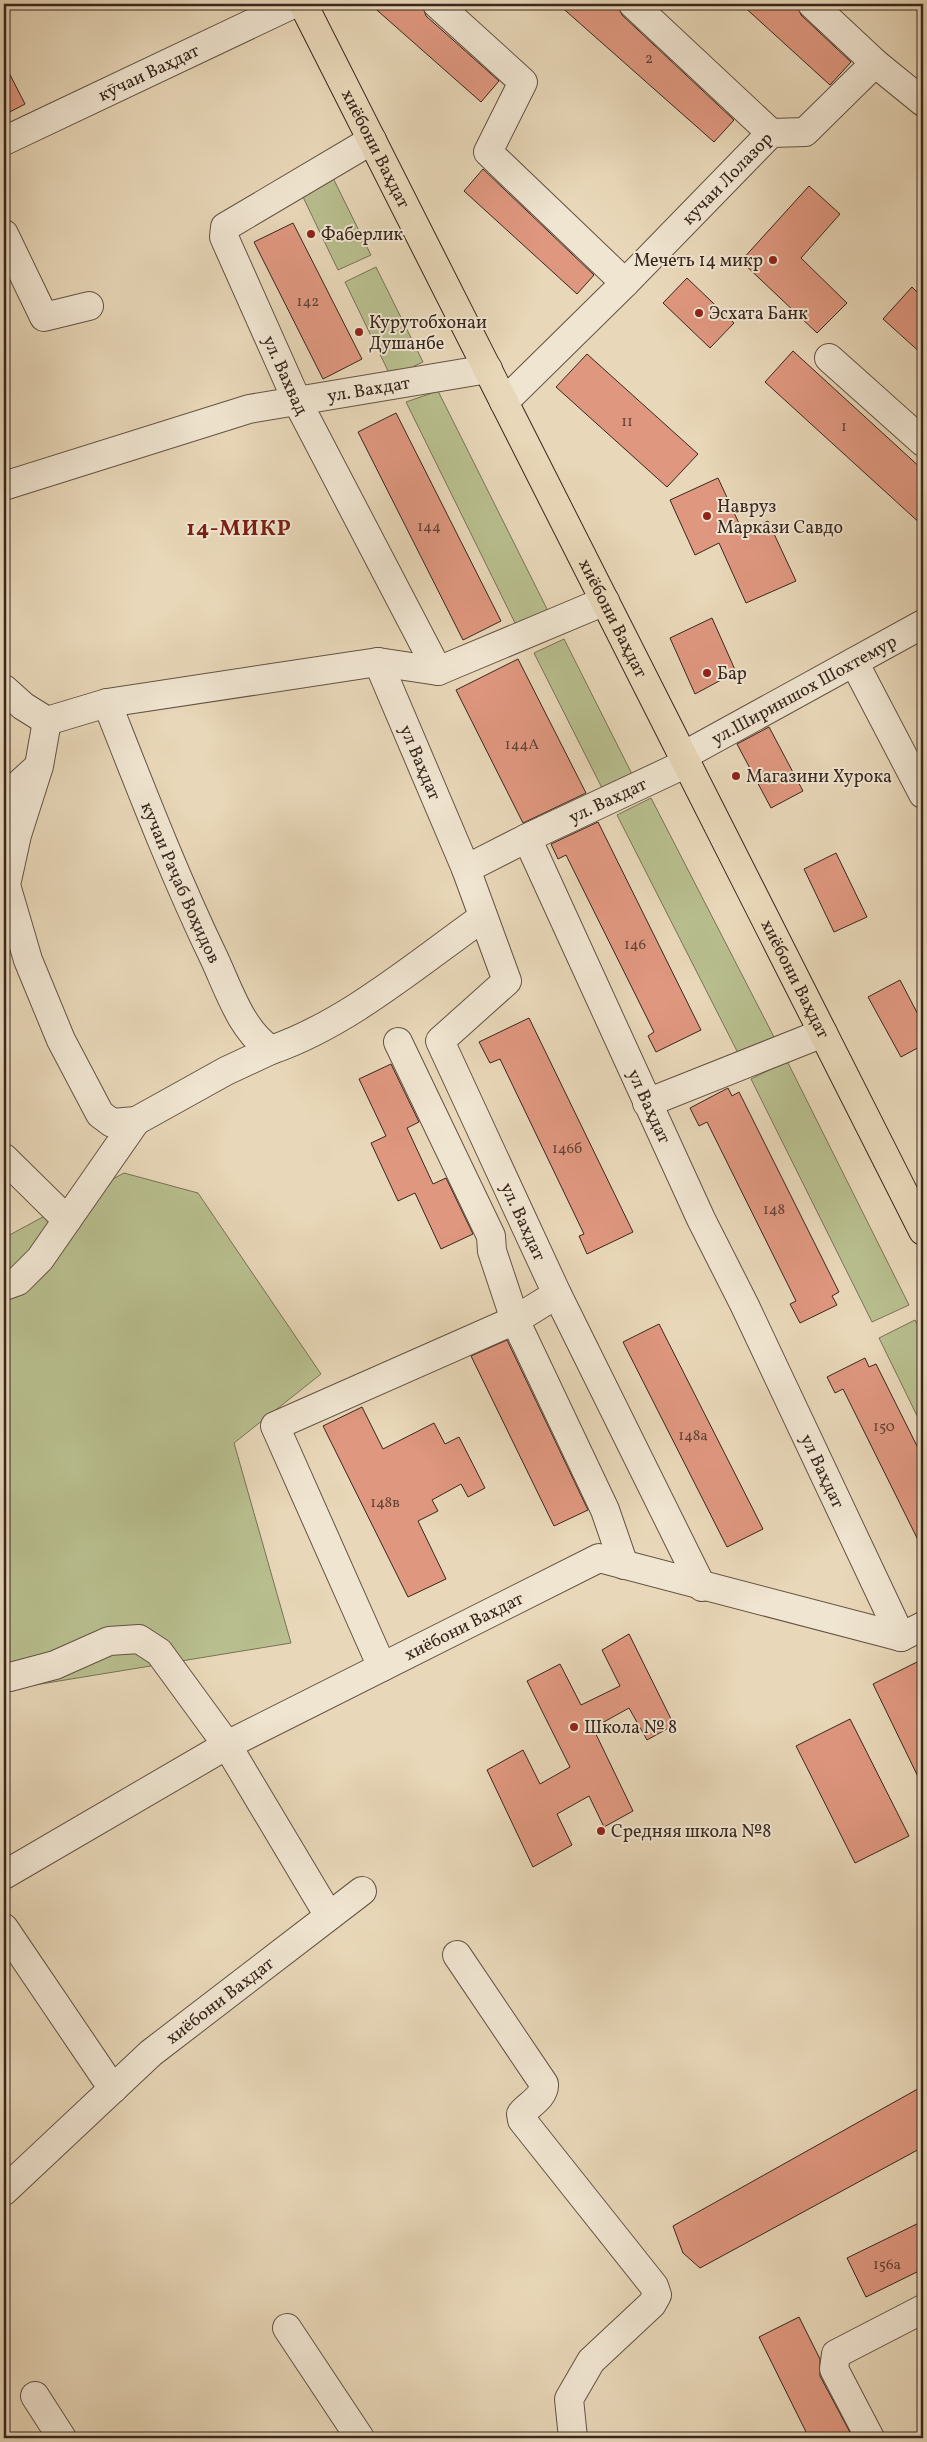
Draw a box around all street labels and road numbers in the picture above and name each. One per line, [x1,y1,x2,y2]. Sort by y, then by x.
street label: кӯчаи Ваҳдат [94,39,204,109]
street label: хиёбони Ваҳдат [334,85,415,213]
street label: кучаи Лолазор [677,127,779,231]
street label: ул. Вахвад [255,332,313,420]
street label: ул. Вахдат [325,371,412,410]
street label: хиёбони Ваҳдат [571,555,652,683]
street label: ул.Шириншох Шохтемур [707,630,902,752]
street label: ул Ваҳдат [392,721,446,804]
street label: ул. Вахдат [565,773,651,831]
street label: кучаи Раҷаб Воҳидов [134,799,226,968]
street label: хиёбони Ваҳдат [754,916,835,1043]
street label: ул Ваҳдат [620,1065,676,1148]
street label: ул. Вахдат [493,1179,551,1265]
street label: ул Ваҳдат [793,1430,850,1513]
street label: хиёбони Вахдат [400,1587,528,1668]
street label: хиёбони Вахдат [161,1952,280,2051]

